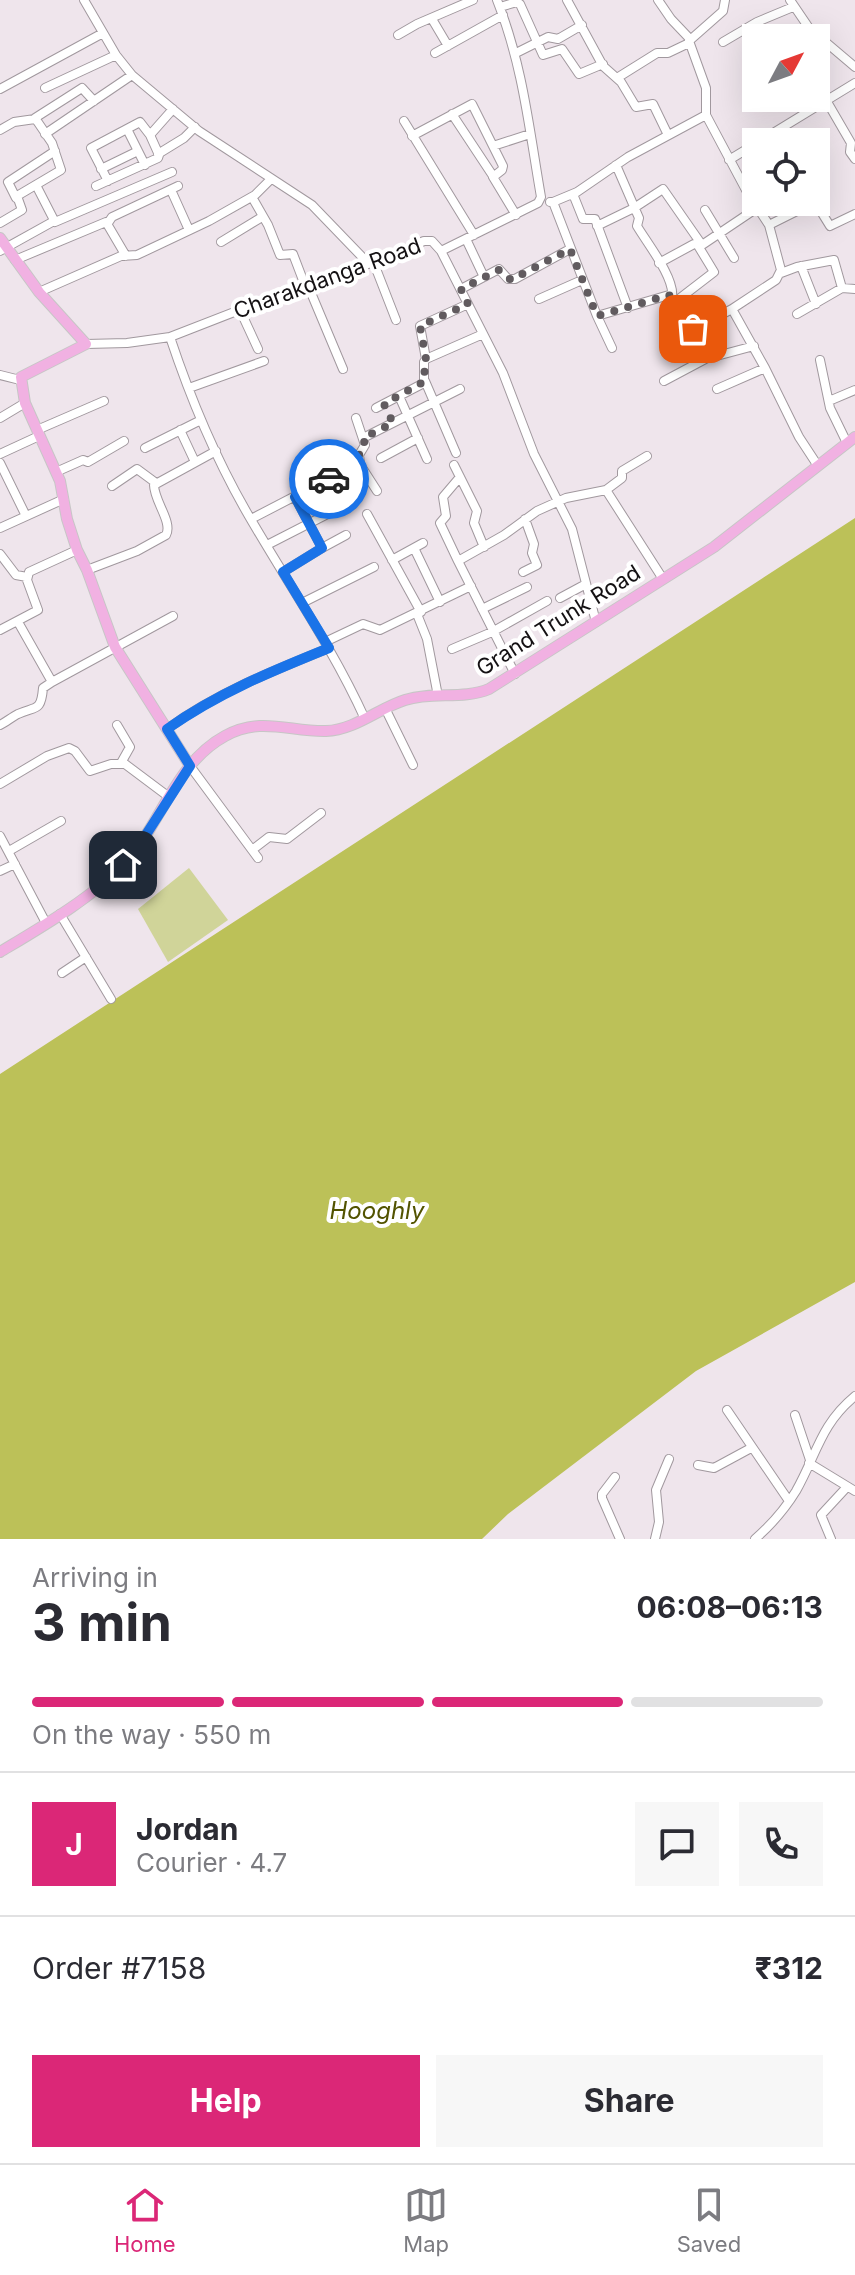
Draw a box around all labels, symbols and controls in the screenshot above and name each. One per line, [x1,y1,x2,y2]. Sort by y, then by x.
north arrow [742,24,830,112]
map controls [742,24,830,216]
button: locate [742,128,830,216]
street label: Charakdanga Road [230,232,424,324]
pin [659,295,727,363]
icon: bag [671,307,715,351]
courier [289,439,369,519]
icon: car [307,457,351,501]
street label: Grand Trunk Road [471,559,645,681]
pin [89,831,157,899]
icon: home [101,843,145,887]
water label: Hooghly [330,1196,425,1225]
text: Arriving in [32,1562,158,1593]
text: 06:08–06:13 [636,1589,823,1625]
text: 3 min [32,1591,172,1654]
text: On the way · 550 m [32,1719,271,1750]
button: chat [635,1802,719,1886]
button: phone [739,1802,823,1886]
text: Jordan [136,1811,238,1847]
text: J [65,1826,83,1862]
text: Courier · 4.7 [136,1847,287,1878]
text: Order #7158 [32,1950,206,1986]
text: ₹312 [755,1950,823,1986]
button: Help [32,2055,420,2147]
button: Share [436,2055,823,2147]
tab: Home [114,2183,176,2257]
tab: Map [403,2183,449,2257]
tab: Saved [677,2183,741,2257]

